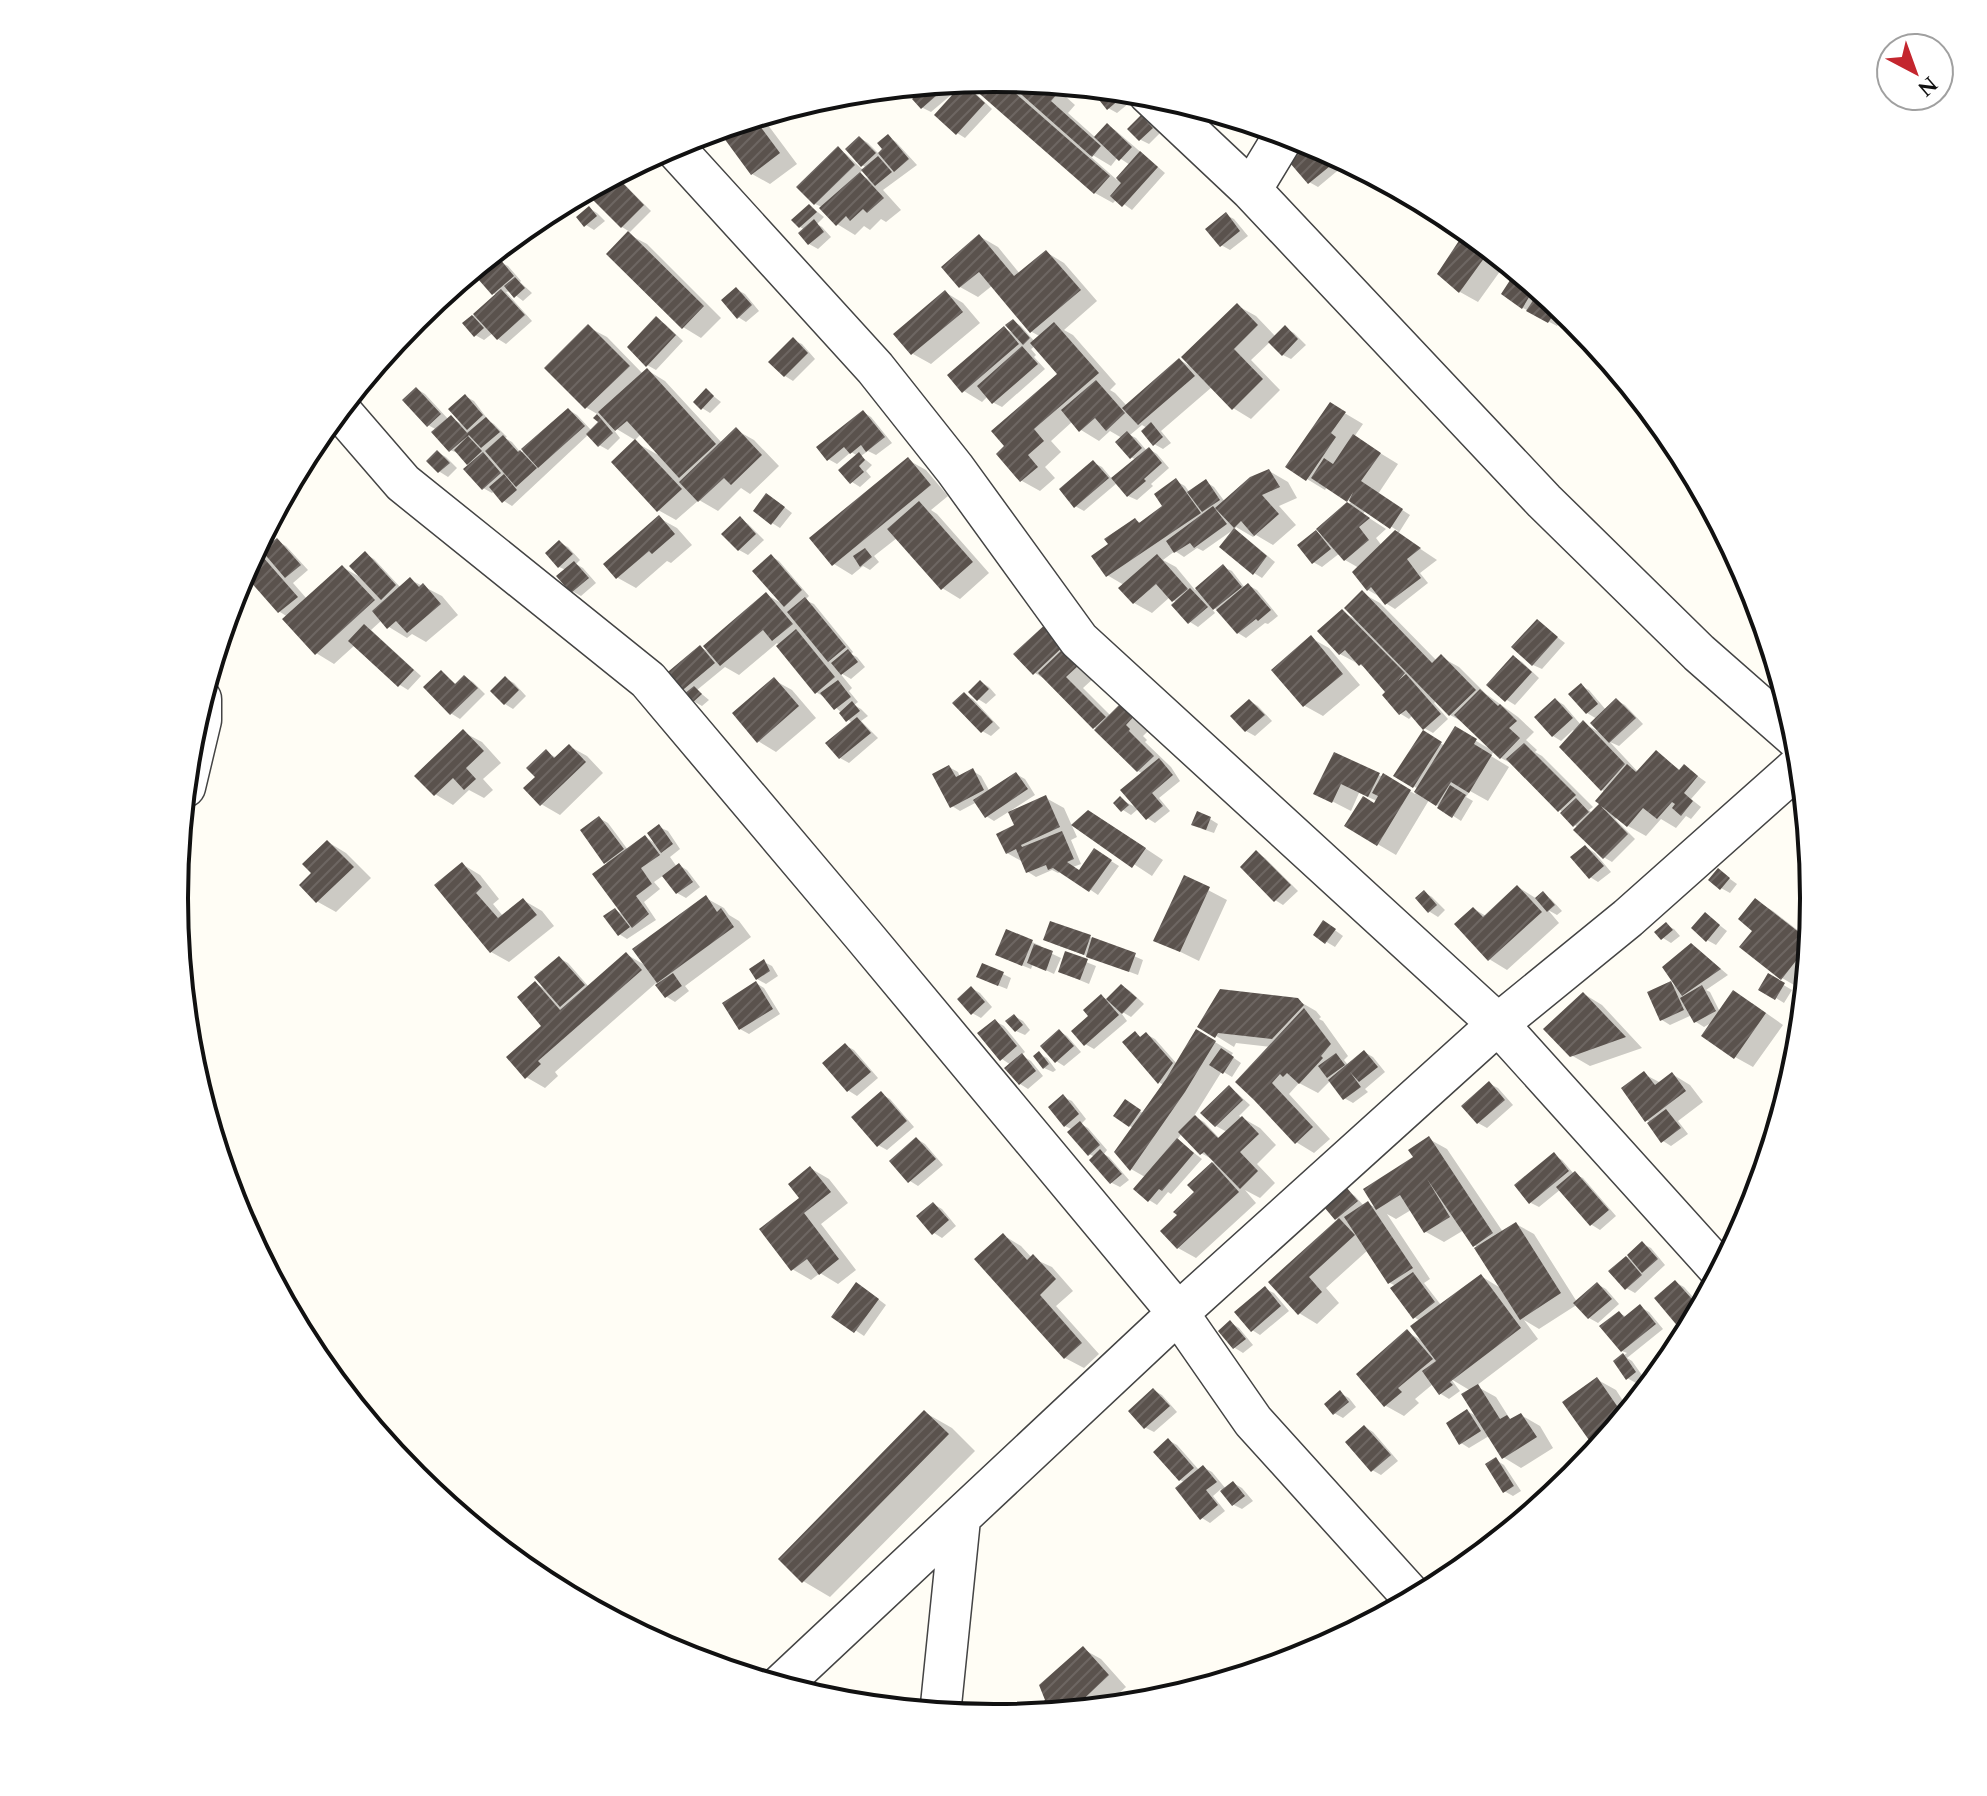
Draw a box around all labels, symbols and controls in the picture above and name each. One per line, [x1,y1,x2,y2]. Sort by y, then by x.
north arrow [1875,32,1955,112]
text: N [1910,68,1945,104]

